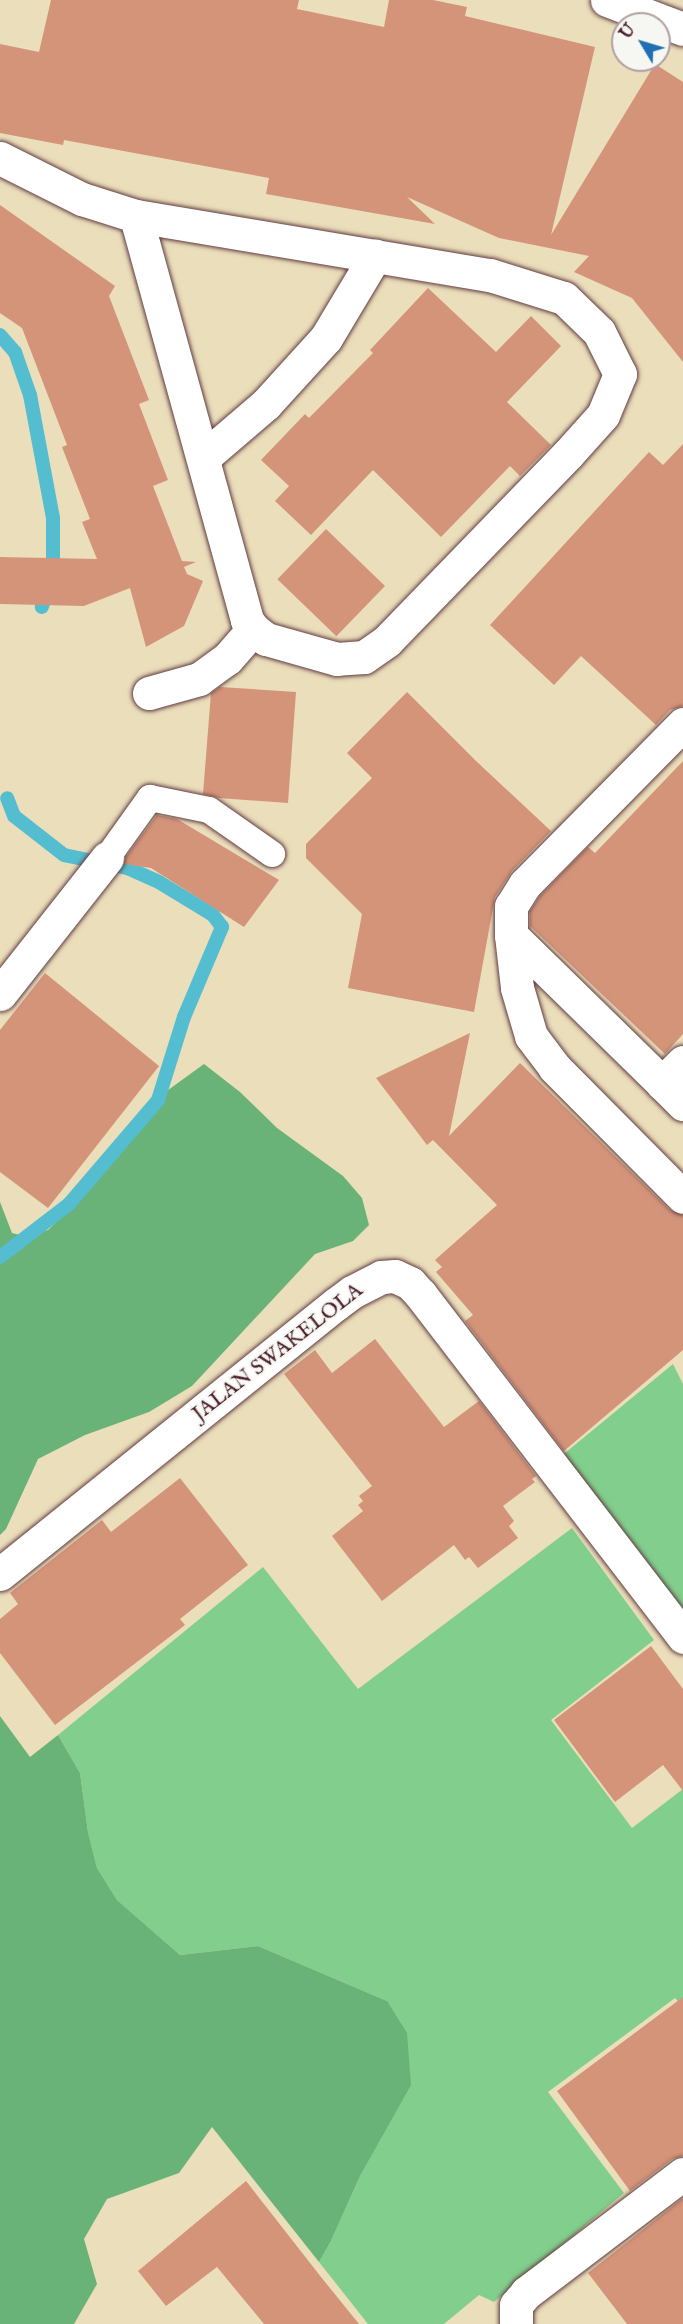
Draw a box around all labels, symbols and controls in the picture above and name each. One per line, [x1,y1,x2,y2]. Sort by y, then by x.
north arrow [611,12,671,72]
text: U [616,21,640,44]
street label: JALAN SWAKELOLA [188,1279,368,1427]

